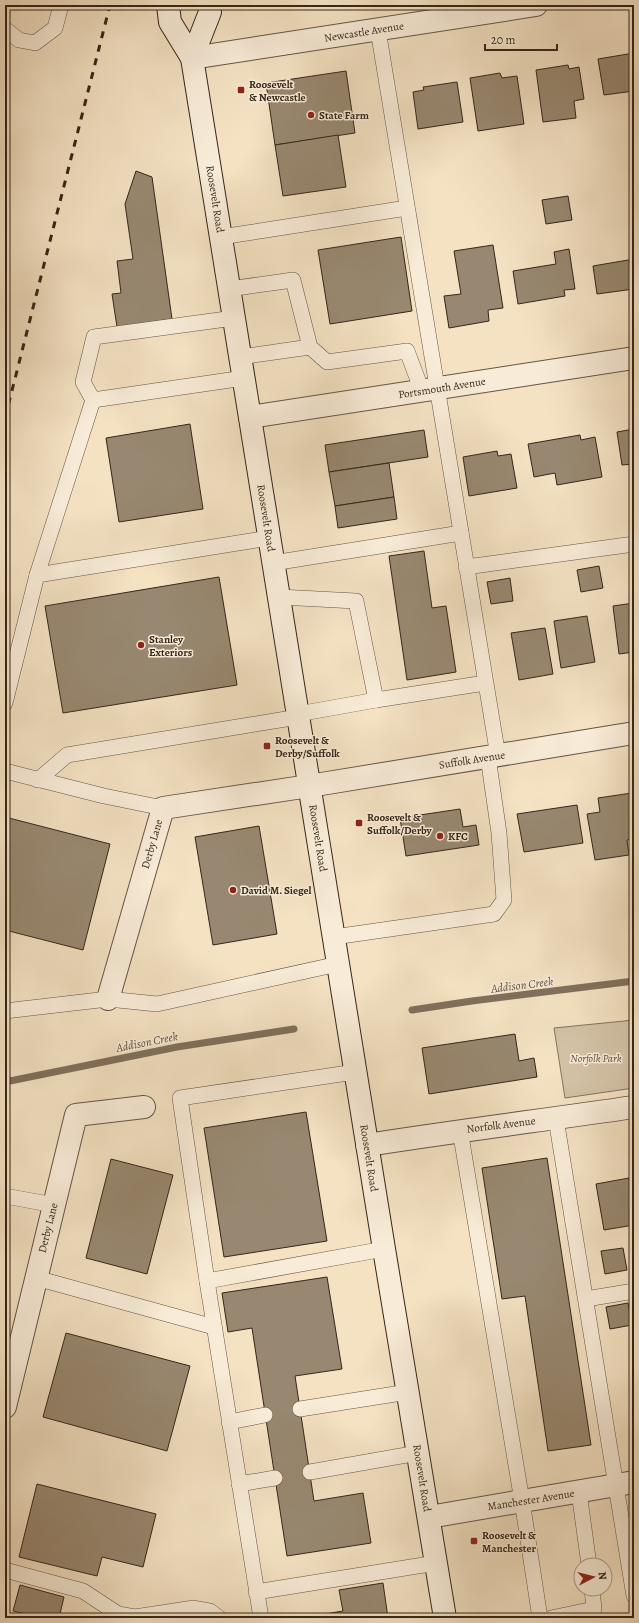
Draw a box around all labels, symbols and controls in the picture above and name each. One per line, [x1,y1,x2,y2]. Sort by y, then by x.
street label: Newcastle Avenue [323,18,405,46]
scale bar [485,26,557,52]
text: 20 m [491,32,515,48]
place label: Roosevelt & Newcastle [249,77,306,105]
marker: Roosevelt & Newcastle [236,85,246,95]
place label: State Farm [319,108,369,123]
marker: State Farm [306,110,316,120]
street label: Roosevelt Road [202,164,228,234]
street label: Portsmouth Avenue [397,374,487,402]
street label: Roosevelt Road [253,483,279,553]
place label: Stanley Exteriors [149,632,193,660]
marker: Stanley Exteriors [136,640,146,650]
place label: Roosevelt & Derby/Suffolk [275,733,340,761]
marker: Roosevelt & Derby/Suffolk [262,741,272,751]
street label: Suffolk Avenue [438,747,506,773]
street label: Roosevelt Road [305,803,331,873]
place label: Roosevelt & Suffolk/Derby [367,810,433,838]
street label: Derby Lane [138,817,166,871]
marker: Roosevelt & Suffolk/Derby [354,818,364,828]
place label: KFC [448,829,468,844]
marker: KFC [435,831,445,841]
place label: David M. Siegel [241,883,312,898]
marker: David M. Siegel [228,885,238,895]
water label: Addison Creek [489,973,555,997]
water label: Addison Creek [114,1028,180,1056]
park label: Norfolk Park [570,1051,622,1066]
street label: Norfolk Avenue [466,1113,536,1137]
street label: Roosevelt Road [356,1123,382,1193]
street label: Derby Lane [35,1201,61,1255]
street label: Roosevelt Road [409,1443,435,1513]
street label: Manchester Avenue [486,1486,576,1514]
place label: Roosevelt & Manchester [482,1528,537,1556]
marker: Roosevelt & Manchester [469,1536,479,1546]
north arrow [573,1557,613,1597]
text: N [594,1571,610,1581]

